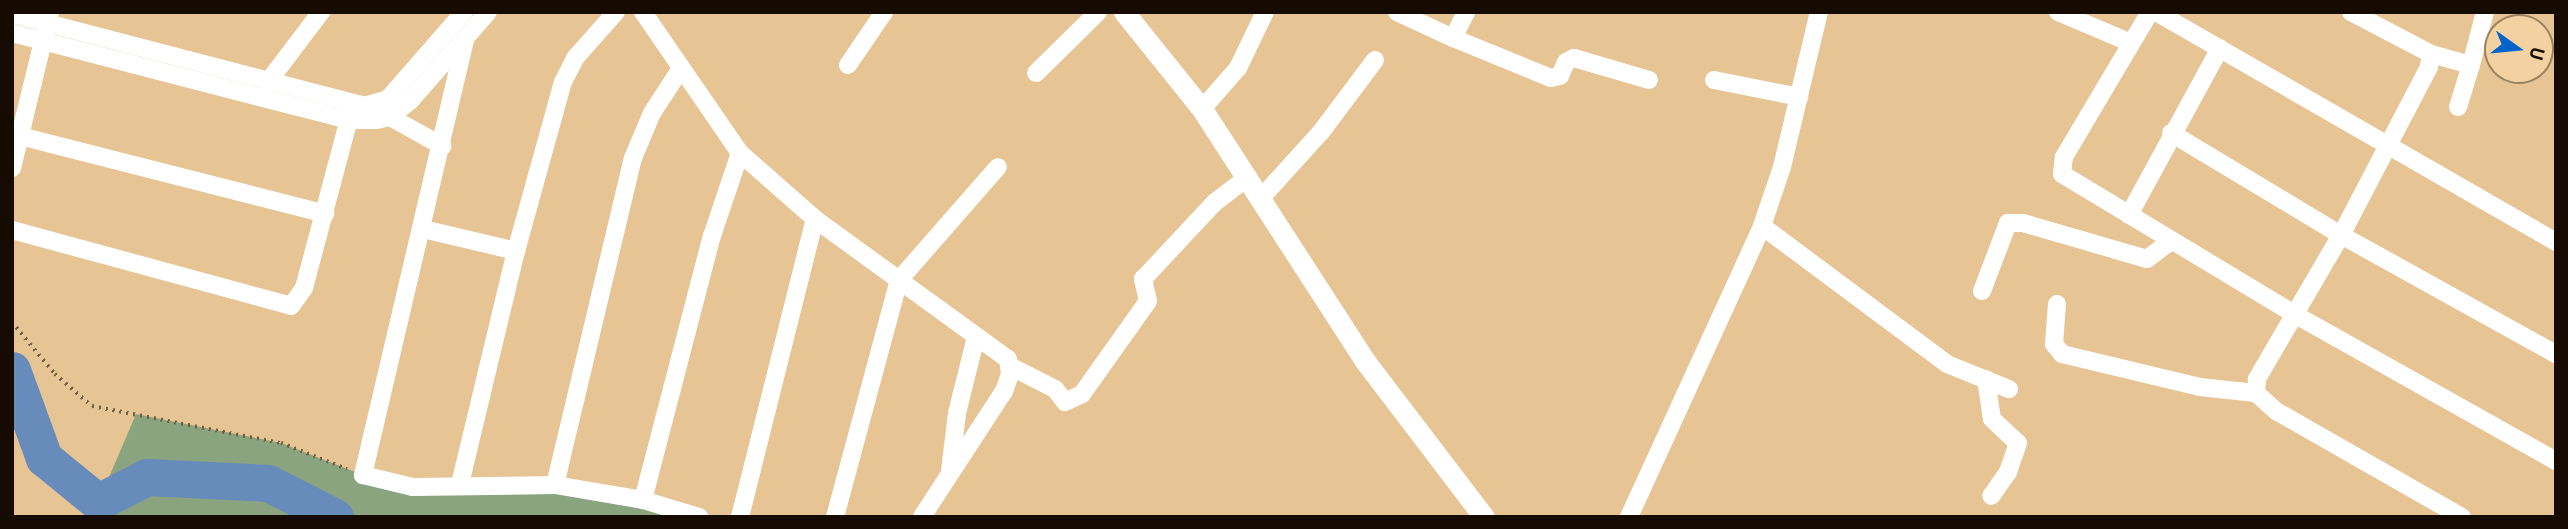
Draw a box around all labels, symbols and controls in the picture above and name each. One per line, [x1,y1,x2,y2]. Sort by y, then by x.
north arrow [2484,14,2554,84]
text: U [2524,45,2550,63]

